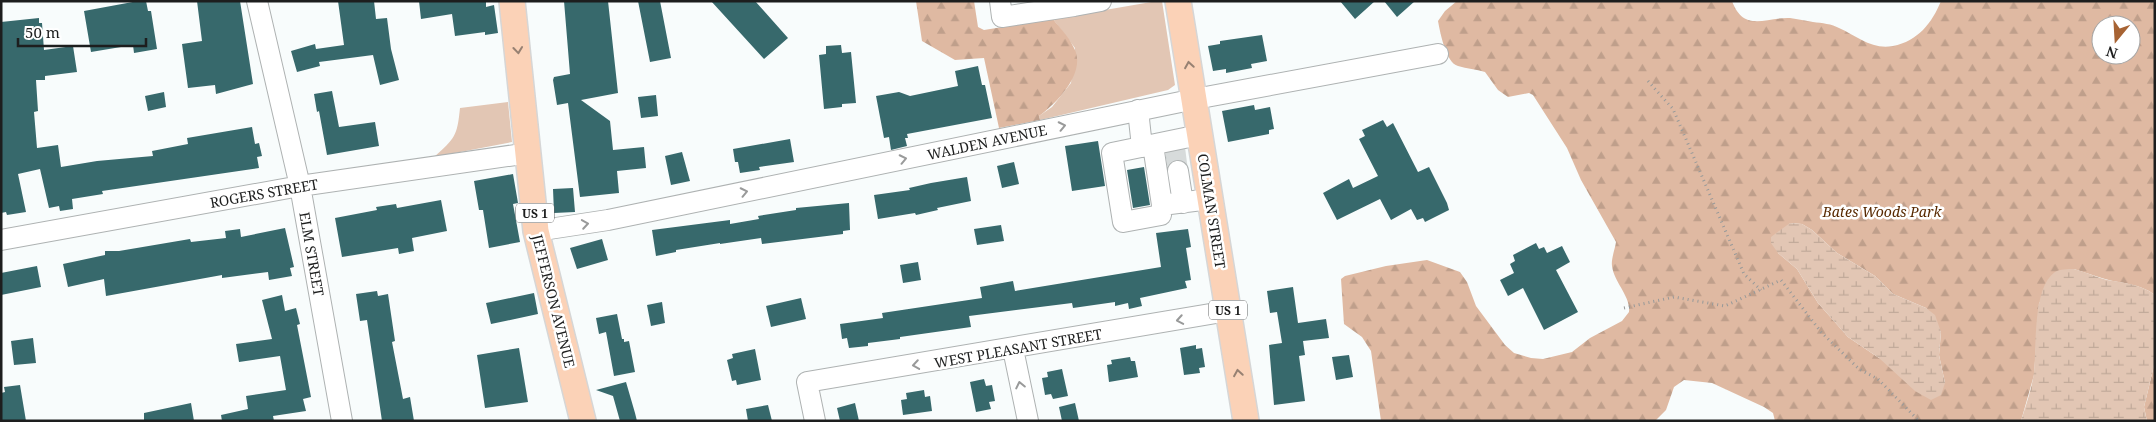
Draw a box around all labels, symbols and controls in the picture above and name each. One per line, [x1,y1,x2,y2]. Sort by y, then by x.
scale bar [18,15,145,47]
north arrow [2091,15,2141,65]
text: 50 m [25,22,60,42]
text: N [2104,42,2120,64]
one-way arrow [512,46,523,54]
one-way arrow [1184,60,1195,68]
street label: WALDEN AVENUE [925,120,1049,164]
one-way arrow [1058,121,1067,132]
street label: COLMAN STREET [1194,152,1231,270]
one-way arrow [899,154,907,165]
street label: ROGERS STREET [208,174,320,212]
one-way arrow [739,187,748,197]
park label: Bates Woods Park [1822,202,1942,221]
road number: US 1 [516,204,554,222]
street label: ELM STREET [295,210,329,298]
one-way arrow [580,219,589,229]
street label: JEFFERSON AVENUE [528,231,580,370]
road number: US 1 [1209,300,1247,320]
one-way arrow [1176,314,1184,324]
street label: WEST PLEASANT STREET [933,324,1104,372]
one-way arrow [912,359,921,369]
one-way arrow [1233,368,1244,376]
one-way arrow [1016,380,1026,389]

